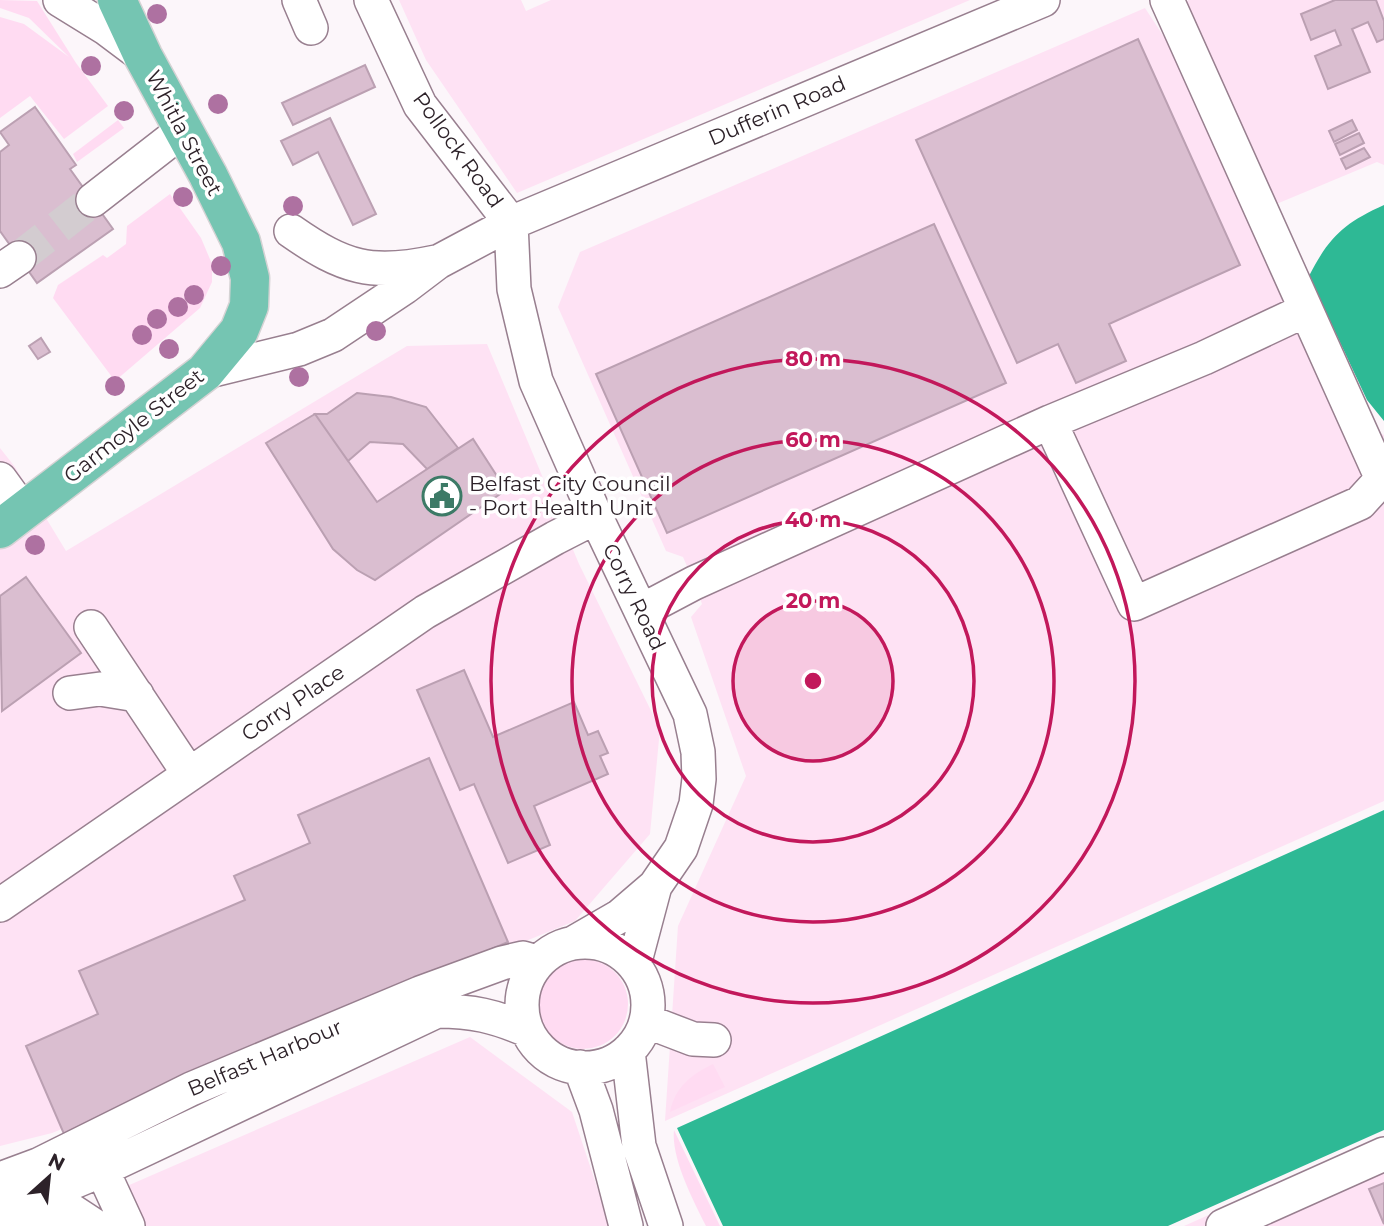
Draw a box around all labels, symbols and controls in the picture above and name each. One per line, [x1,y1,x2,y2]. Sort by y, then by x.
street label: Whitla Street [141,66,228,200]
street label: Dufferin Road [704,70,849,151]
street label: Pollock Road [408,87,509,213]
text: 80 m [785,346,841,371]
street label: Garmoyle Street [59,363,209,488]
text: 60 m [785,427,841,452]
place label: Belfast City Council - Port Health Unit [469,471,671,520]
public building icon: Belfast City Council - Port Health Unit [421,475,463,517]
text: 40 m [785,507,841,532]
street label: Corry Road [598,539,671,654]
text: 20 m [786,588,840,613]
street label: Corry Place [237,659,349,746]
centre of rings [801,669,825,693]
street label: Belfast Harbour [184,1014,346,1101]
north arrow [14,1142,84,1212]
text: N [44,1149,69,1176]

